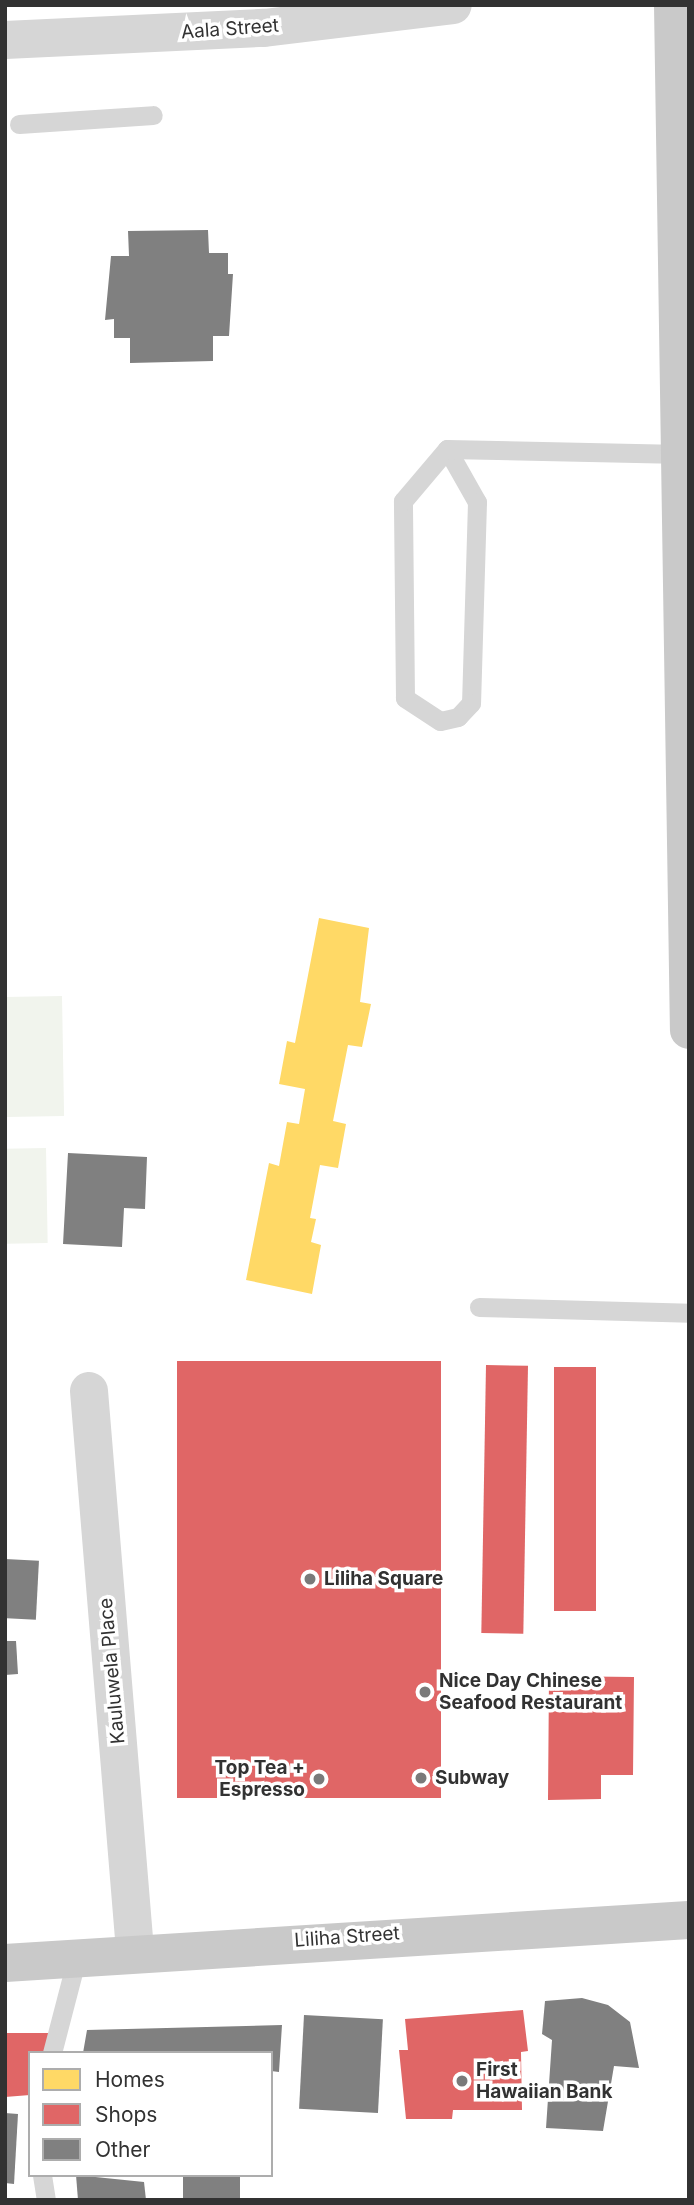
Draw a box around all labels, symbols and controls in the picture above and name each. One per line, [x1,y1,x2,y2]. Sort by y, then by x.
street label: Aala Street [180,14,280,44]
place label: Liliha Square [324,1568,443,1590]
marker: Liliha Square [302,1571,318,1587]
street label: Kauluwela Place [94,1597,130,1745]
place label: Nice Day Chinese Seafood Restaurant [439,1670,622,1714]
marker: Nice Day Chinese Seafood Restaurant [417,1684,433,1700]
place label: Top Tea + Espresso [215,1757,305,1801]
place label: Subway [435,1767,509,1789]
marker: Subway [413,1770,429,1786]
marker: Top Tea + Espresso [311,1771,327,1787]
street label: Liliha Street [294,1922,400,1952]
legend [28,2051,273,2177]
place label: First Hawaiian Bank [476,2059,612,2103]
text: Homes [95,2067,165,2092]
marker: First Hawaiian Bank [454,2073,470,2089]
text: Shops [95,2102,157,2127]
text: Other [95,2137,151,2162]

